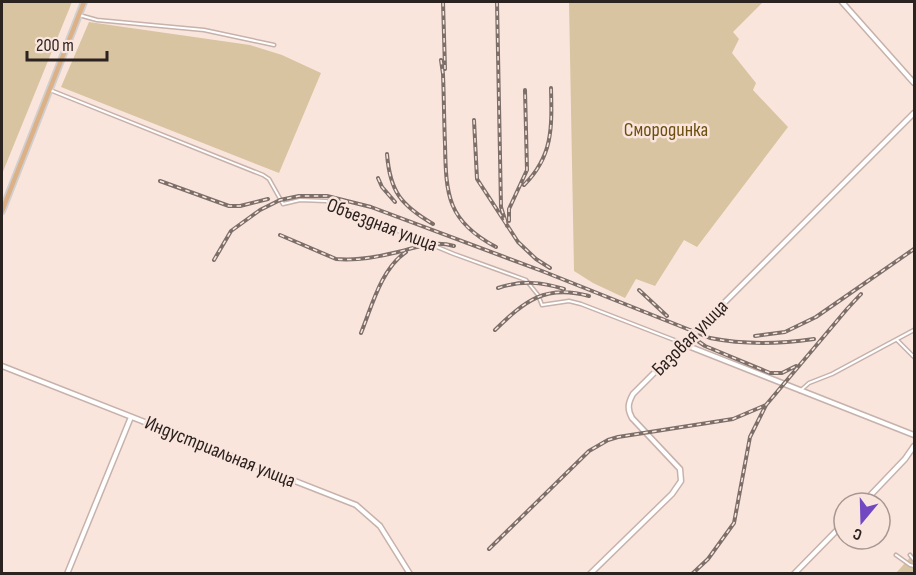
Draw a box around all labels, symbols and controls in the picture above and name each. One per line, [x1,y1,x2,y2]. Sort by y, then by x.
scale bar [27,24,106,62]
text: 200 m [36,35,74,56]
park label: Смородинка [624,118,708,142]
street label: Объездная улица [323,193,441,257]
street label: Базовая улица [647,295,733,381]
street label: Индустриальная улица [141,411,299,493]
north arrow [832,491,892,551]
text: С [851,523,865,544]

